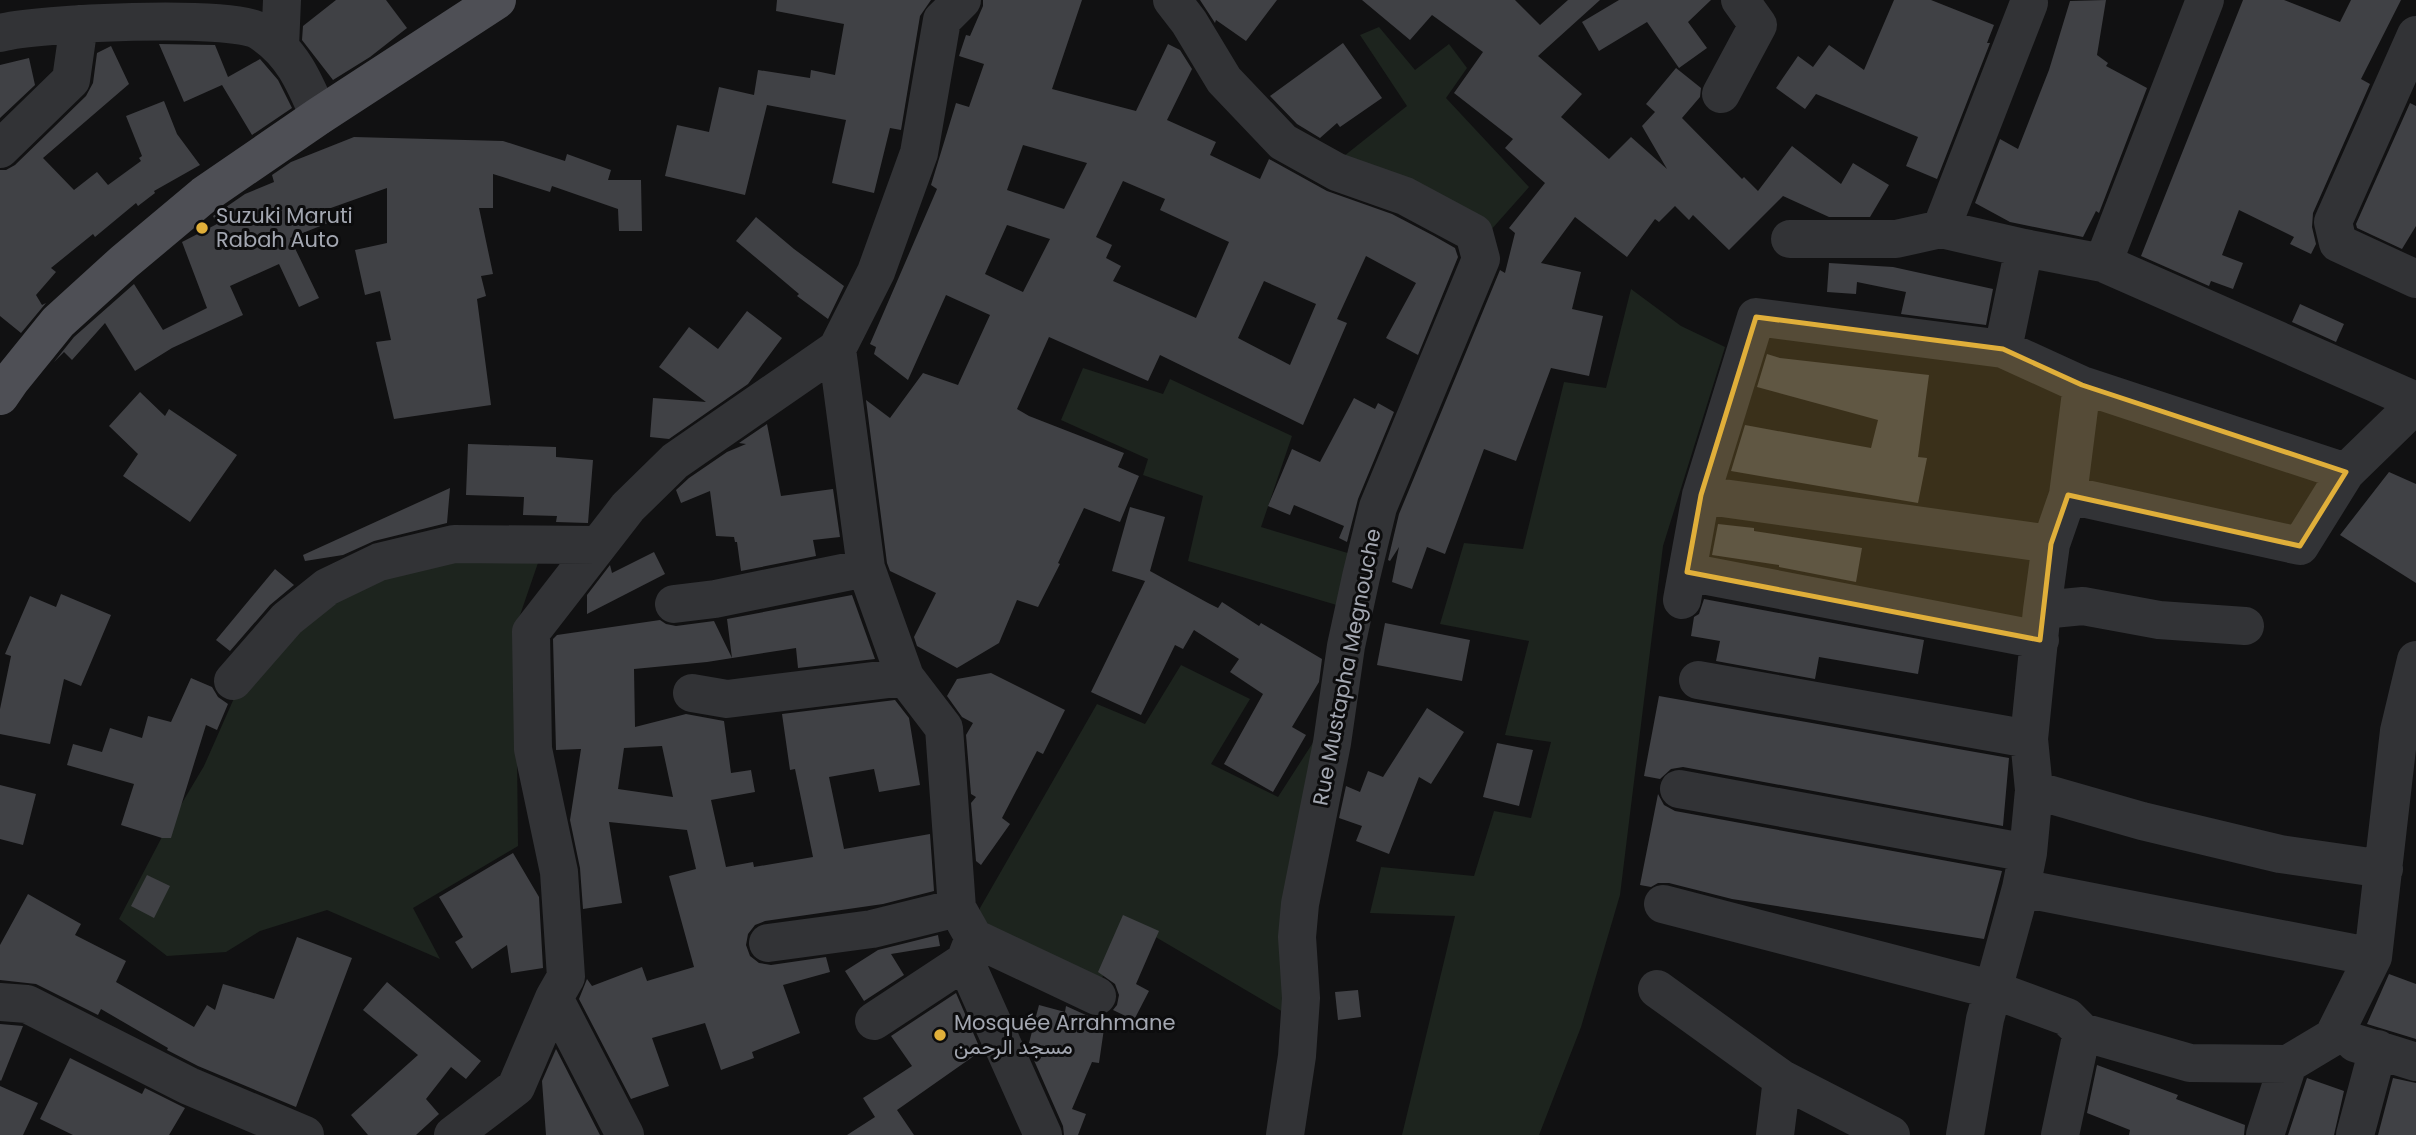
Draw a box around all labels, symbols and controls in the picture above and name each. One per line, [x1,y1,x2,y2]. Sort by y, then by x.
place label: Suzuki Maruti Rabah Auto [216,201,353,254]
marker: Suzuki Maruti Rabah Auto [194,220,210,236]
street label: Rue Mustapha Megnouche [1305,526,1388,808]
place label: Mosquée Arrahmane مسجد الرحمن [954,1008,1176,1061]
marker: Mosquée Arrahmane مسجد الرحمن [932,1027,948,1043]

